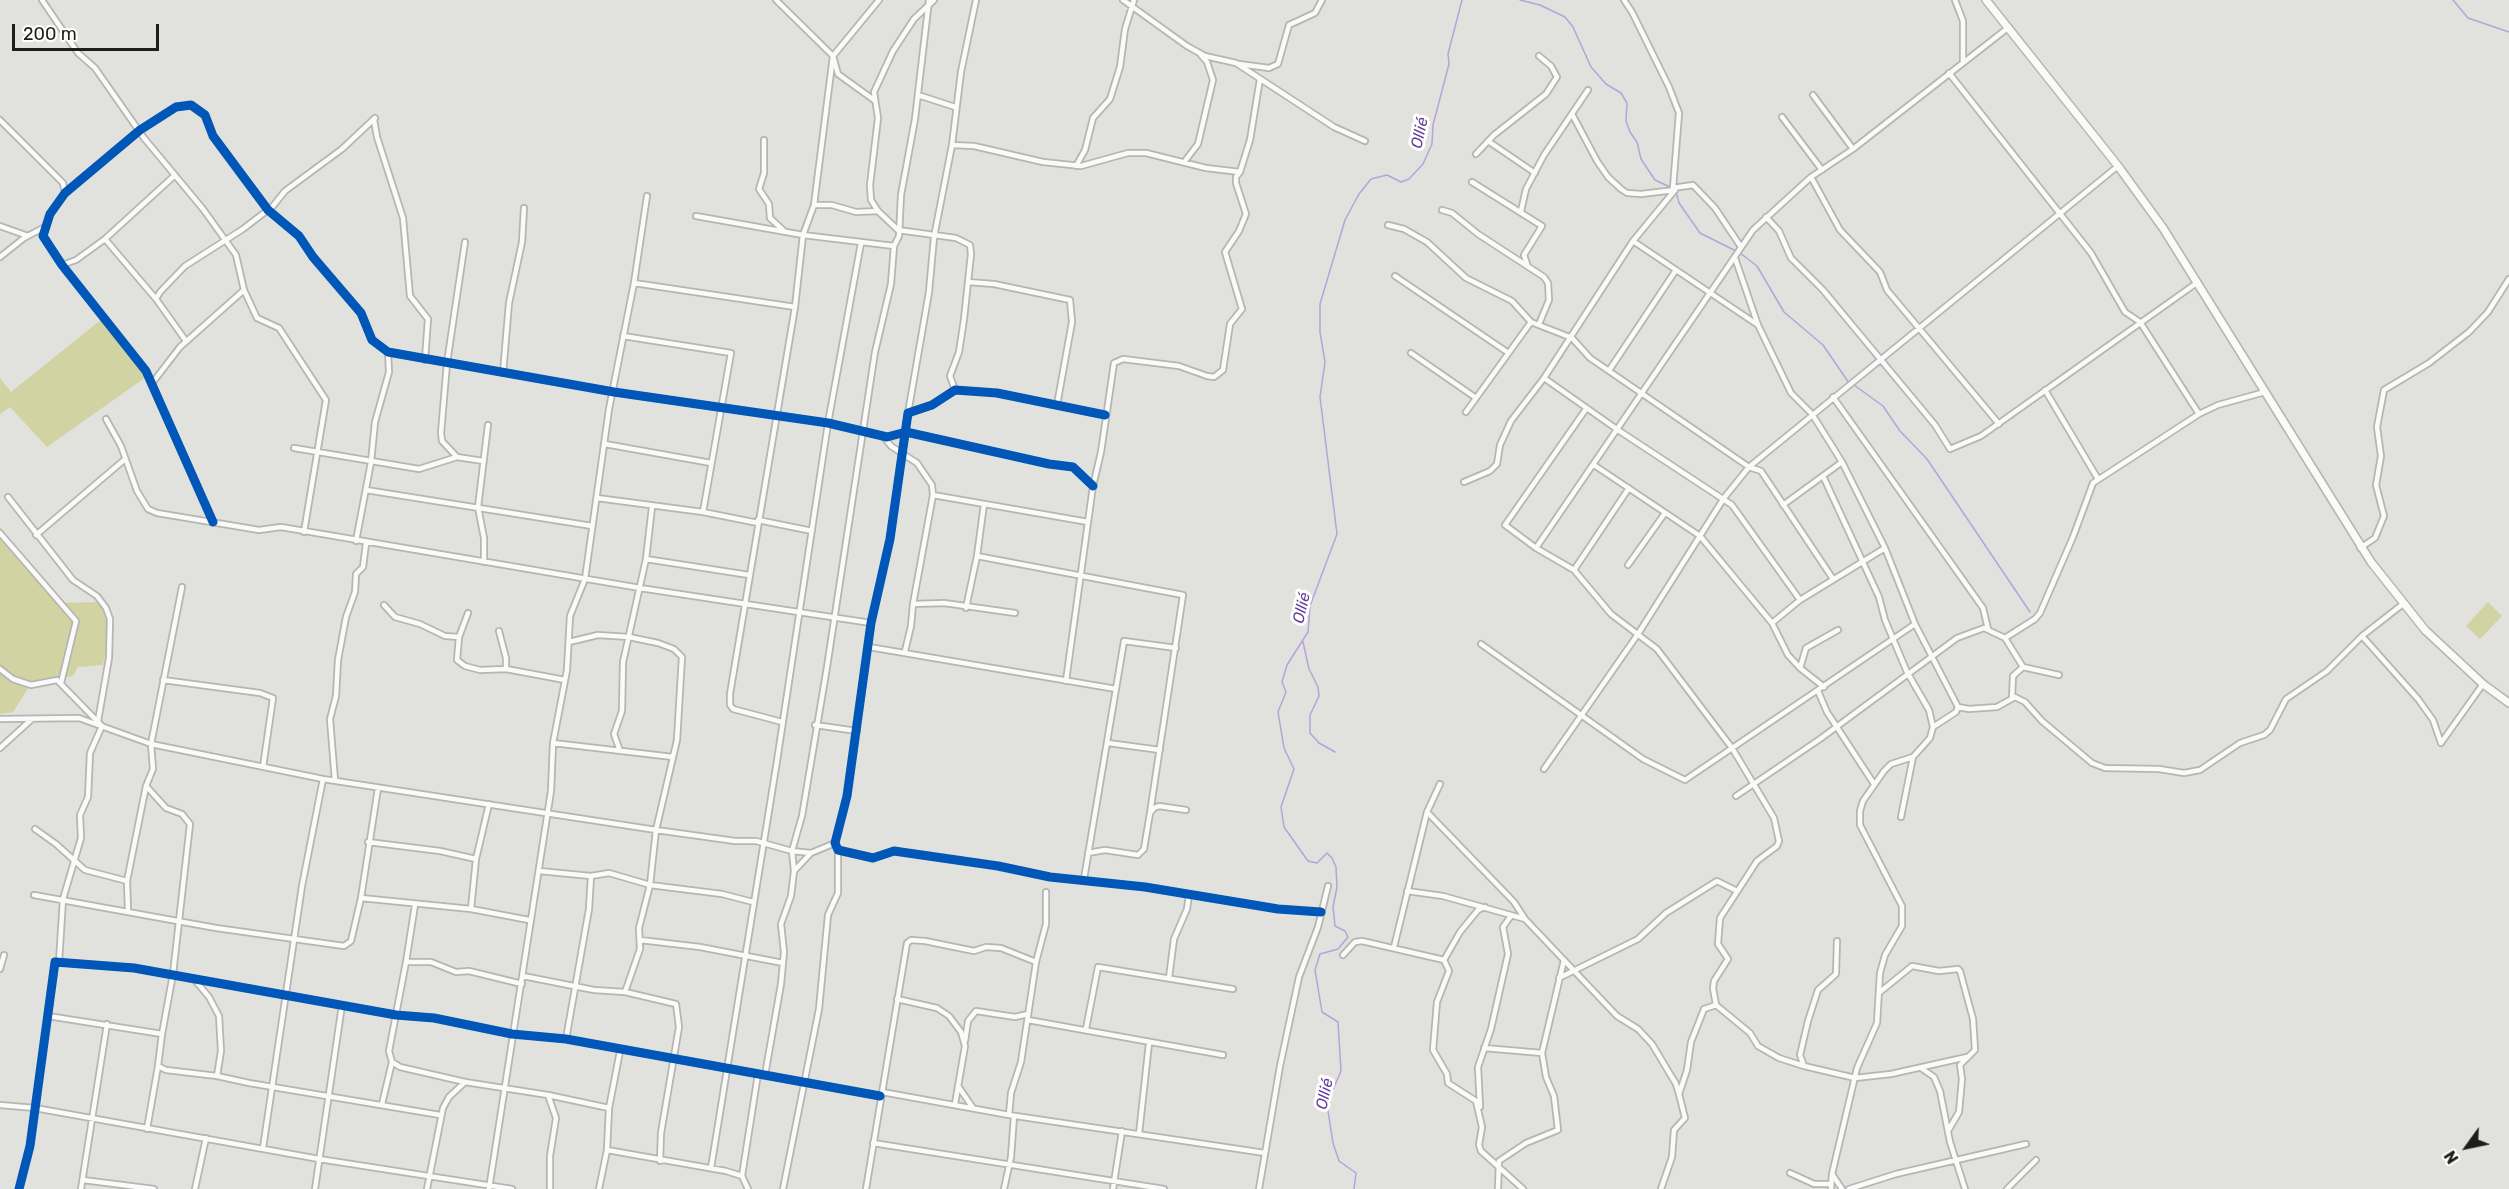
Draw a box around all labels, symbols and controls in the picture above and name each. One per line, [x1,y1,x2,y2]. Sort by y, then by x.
scale bar [15,12,162,50]
text: 200 m [23,23,77,45]
water label: Ollié [1407,116,1433,150]
water label: Ollié [1289,591,1315,625]
water label: Ollié [1312,1077,1338,1111]
north arrow [2437,1117,2497,1177]
text: N [2440,1147,2463,1167]

